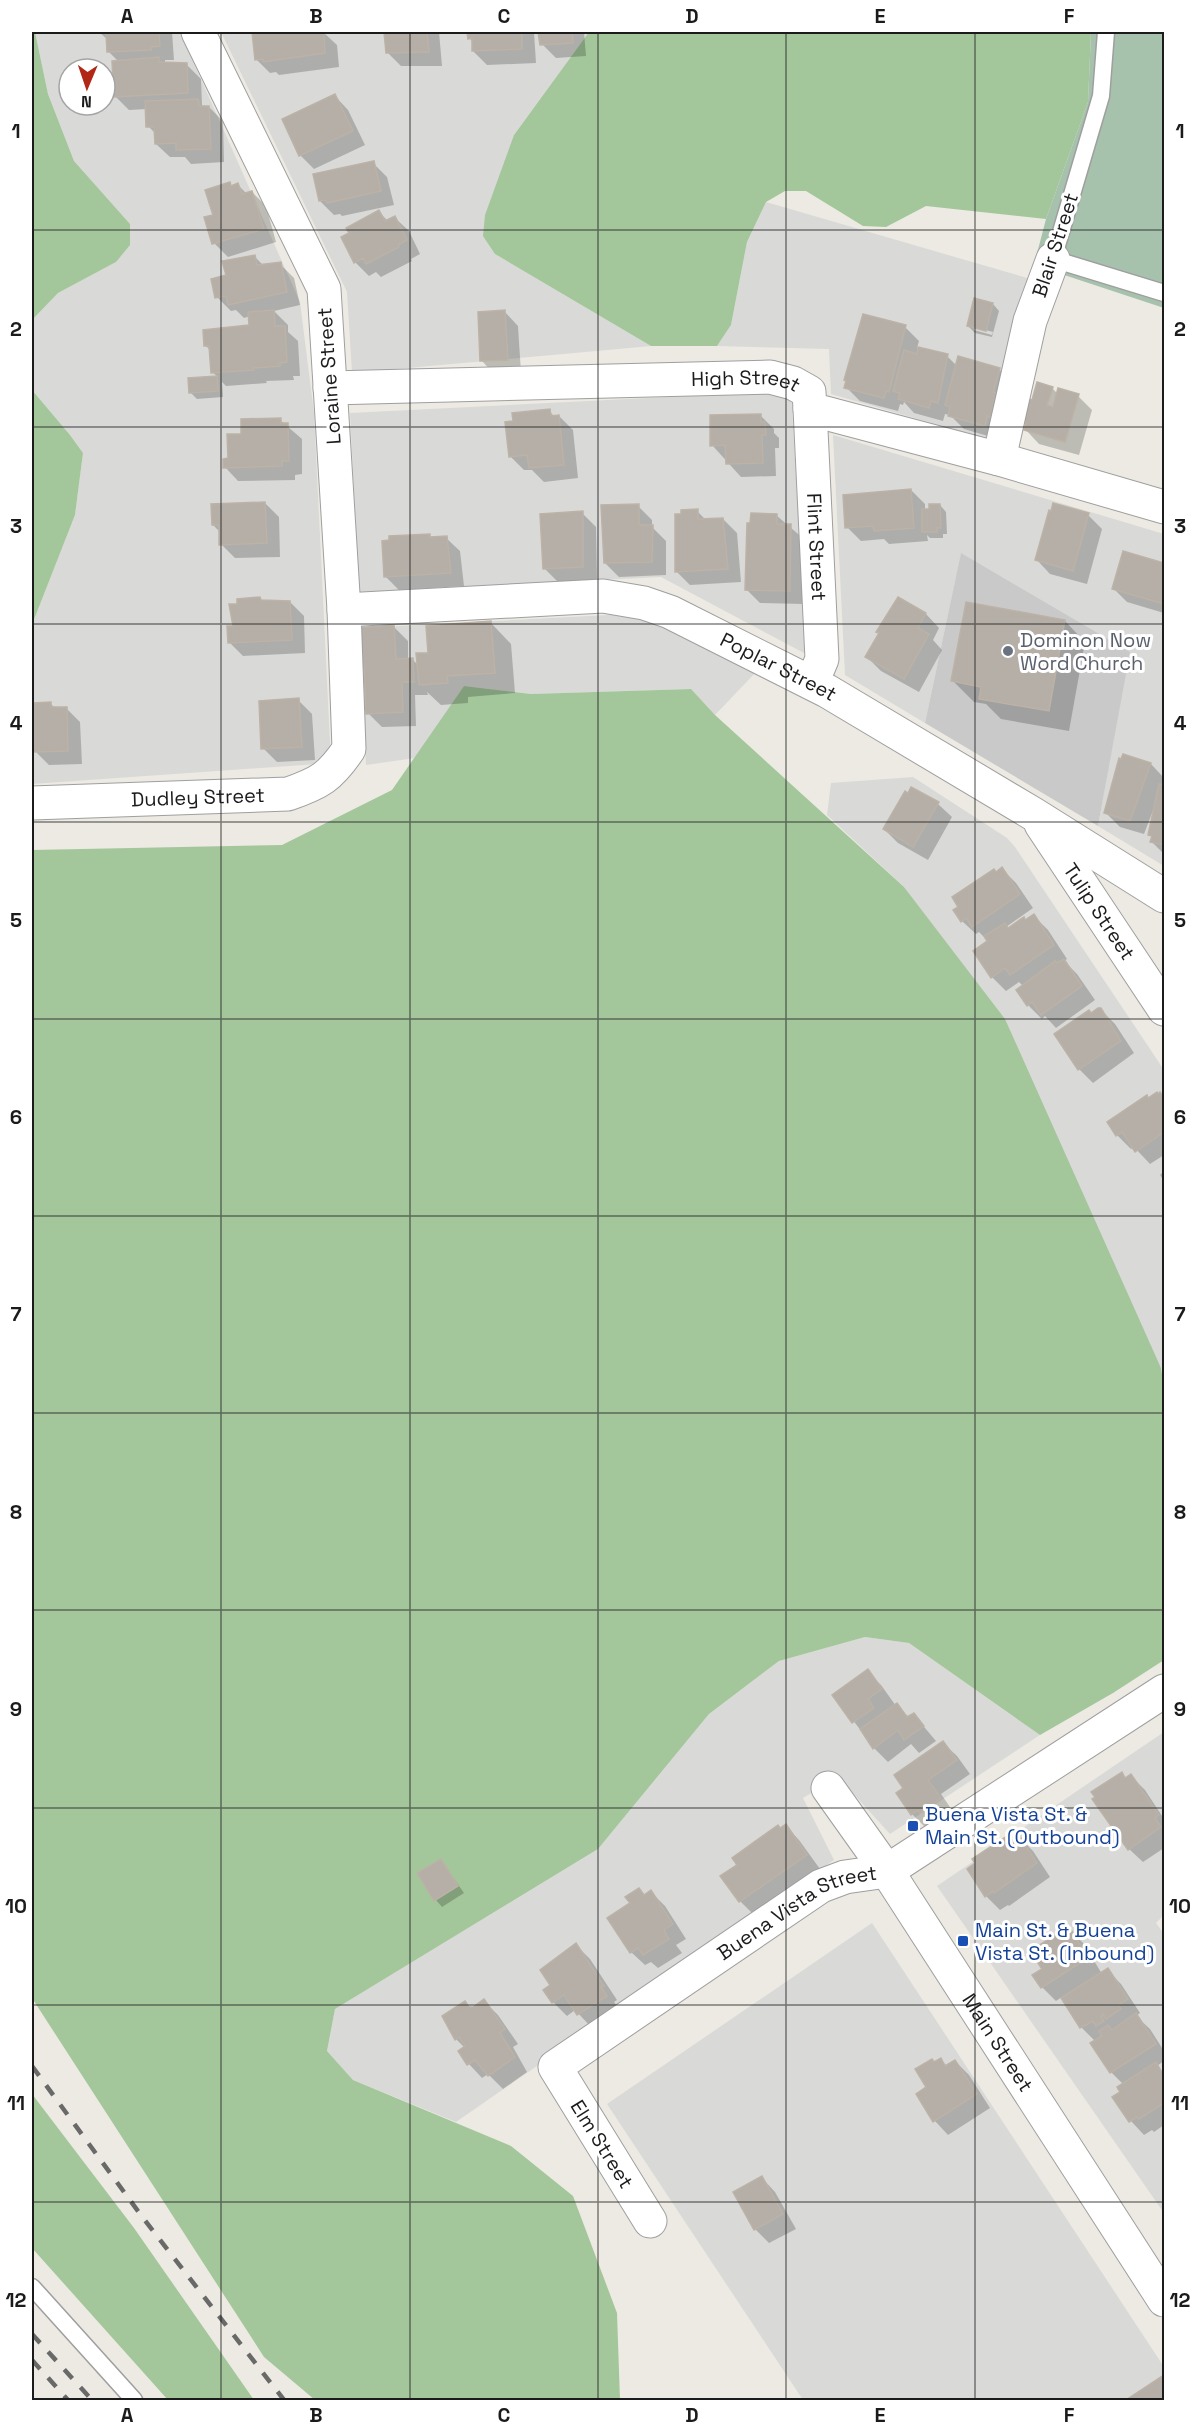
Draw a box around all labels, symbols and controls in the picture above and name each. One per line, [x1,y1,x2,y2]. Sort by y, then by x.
text: A [121,3,134,29]
text: B [309,3,323,29]
text: C [498,3,511,29]
text: D [685,3,699,29]
text: E [874,3,886,29]
text: F [1064,3,1075,29]
north arrow [57,57,117,117]
text: N [81,91,92,112]
text: 1 [11,118,21,144]
text: 1 [1175,118,1185,144]
street label: Blair Street [1026,189,1084,301]
street label: Loraine Street [311,307,347,445]
text: 2 [10,316,22,342]
text: 2 [1174,316,1186,342]
street label: High Street [691,364,805,398]
street label: Flint Street [801,492,832,601]
text: 3 [10,513,22,539]
text: 3 [1174,513,1186,539]
street label: Poplar Street [716,626,842,707]
place label: Dominon Now Word Church [1020,627,1151,676]
marker: Dominon Now Word Church [1001,644,1015,658]
text: 4 [10,710,23,736]
text: 4 [1174,710,1187,736]
street label: Dudley Street [131,782,265,813]
street label: Tulip Street [1057,858,1141,965]
text: 5 [10,907,22,933]
text: 5 [1174,907,1186,933]
text: 6 [10,1104,22,1130]
text: 6 [1174,1104,1186,1130]
text: 7 [10,1301,22,1327]
text: 7 [1174,1301,1186,1327]
text: 8 [10,1499,22,1525]
text: 8 [1174,1499,1186,1525]
text: 9 [10,1696,22,1722]
text: 9 [1174,1696,1186,1722]
place label: Buena Vista St. & Main St. (Outbound) [925,1801,1119,1850]
marker: Buena Vista St. & Main St. (Outbound) [906,1819,920,1833]
street label: Buena Vista Street [712,1860,878,1966]
text: 10 [5,1893,27,1919]
text: 10 [1169,1893,1191,1919]
place label: Main St. & Buena Vista St. (Inbound) [975,1917,1154,1966]
marker: Main St. & Buena Vista St. (Inbound) [956,1934,970,1948]
street label: Main Street [956,1988,1039,2097]
text: 11 [7,2090,25,2116]
text: 11 [1171,2090,1189,2116]
street label: Elm Street [565,2095,639,2193]
text: 12 [6,2287,27,2313]
text: 12 [1170,2287,1191,2313]
text: A [121,2402,134,2428]
text: B [309,2402,323,2428]
text: C [498,2402,511,2428]
text: D [685,2402,699,2428]
text: E [874,2402,886,2428]
text: F [1064,2402,1075,2428]

